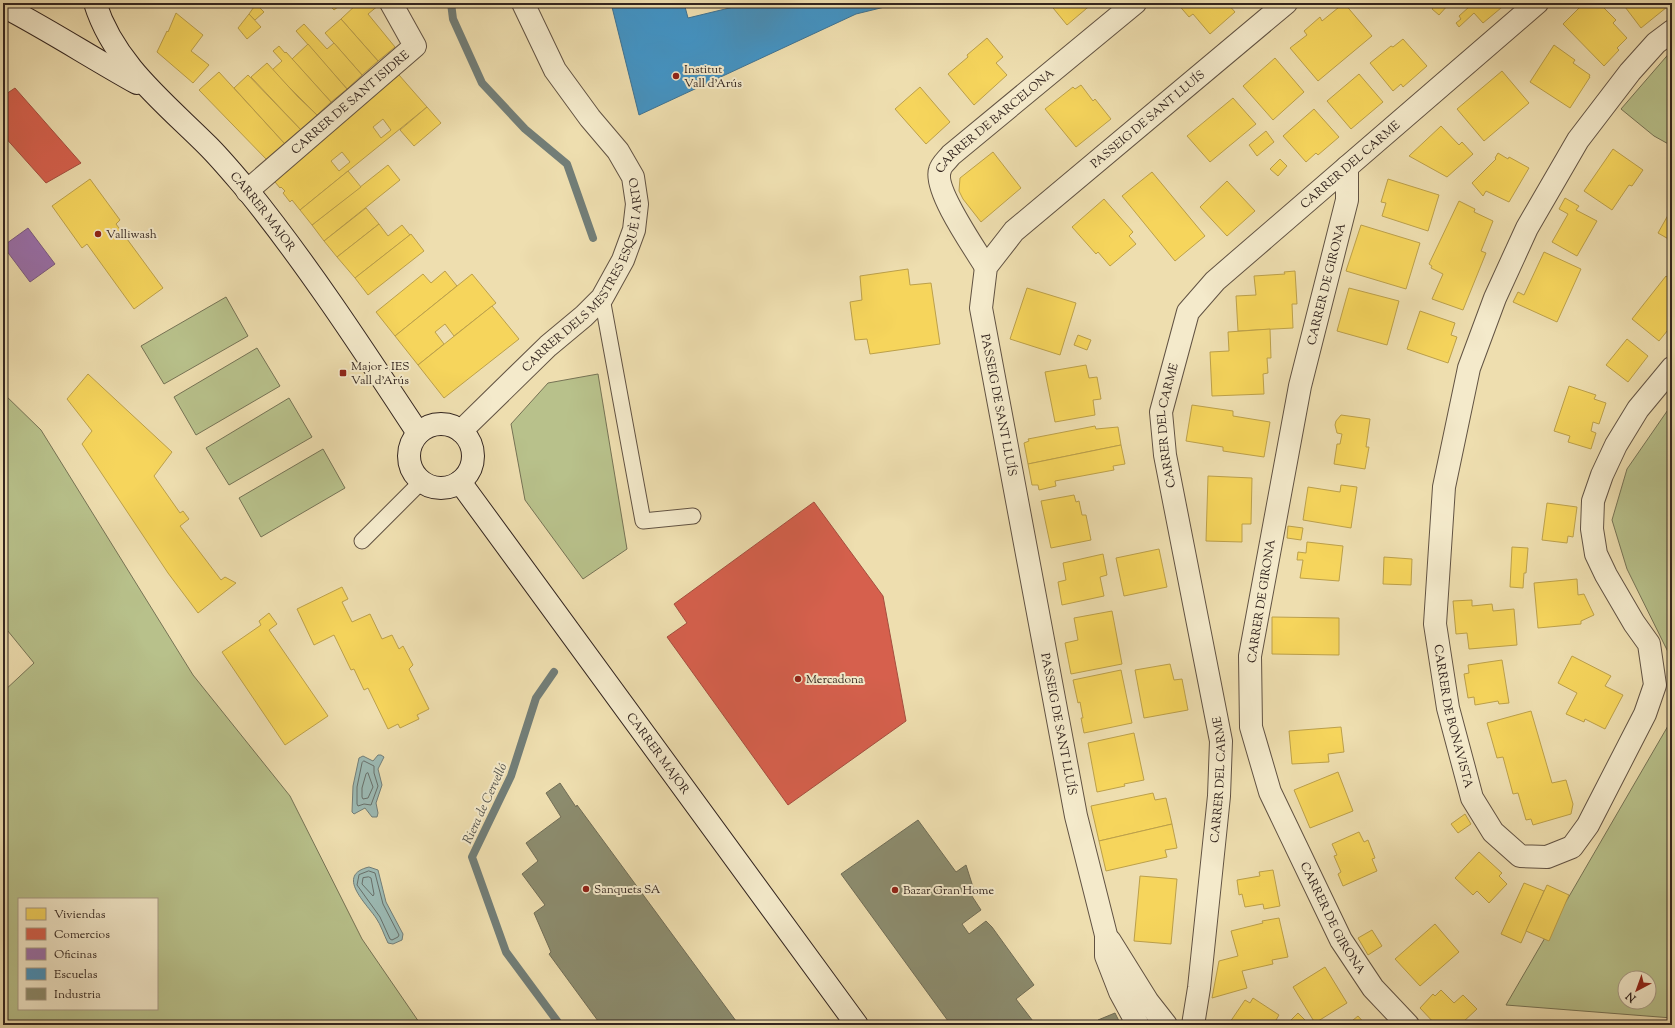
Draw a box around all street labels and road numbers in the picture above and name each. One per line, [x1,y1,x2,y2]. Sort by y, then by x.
street label: CARRER DE SANT ISIDRE [287,46,414,159]
street label: CARRER DE BARCELONA [931,65,1059,176]
street label: PASSEIG DE SANT LLUÍS [1087,66,1209,173]
street label: CARRER DEL CARME [1297,117,1405,214]
street label: CARRER MAJOR [225,168,300,256]
street label: CARRER DELS MESTRES ESQUÈ I ARTO [518,176,647,377]
street label: CARRER DE GIRONA [1303,221,1351,347]
street label: PASSEIG DE SANT LLUÍS [975,333,1021,478]
street label: CARRER DEL CARME [1153,361,1184,489]
street label: CARRER DE GIRONA [1243,538,1281,664]
street label: CARRER DE BONAVISTA [1428,643,1477,791]
street label: PASSEIG DE SANT LLUÍS [1035,652,1081,797]
street label: CARRER MAJOR [621,709,694,799]
street label: CARRER DEL CARME [1206,714,1231,844]
street label: CARRER DE GIRONA [1295,859,1370,978]

